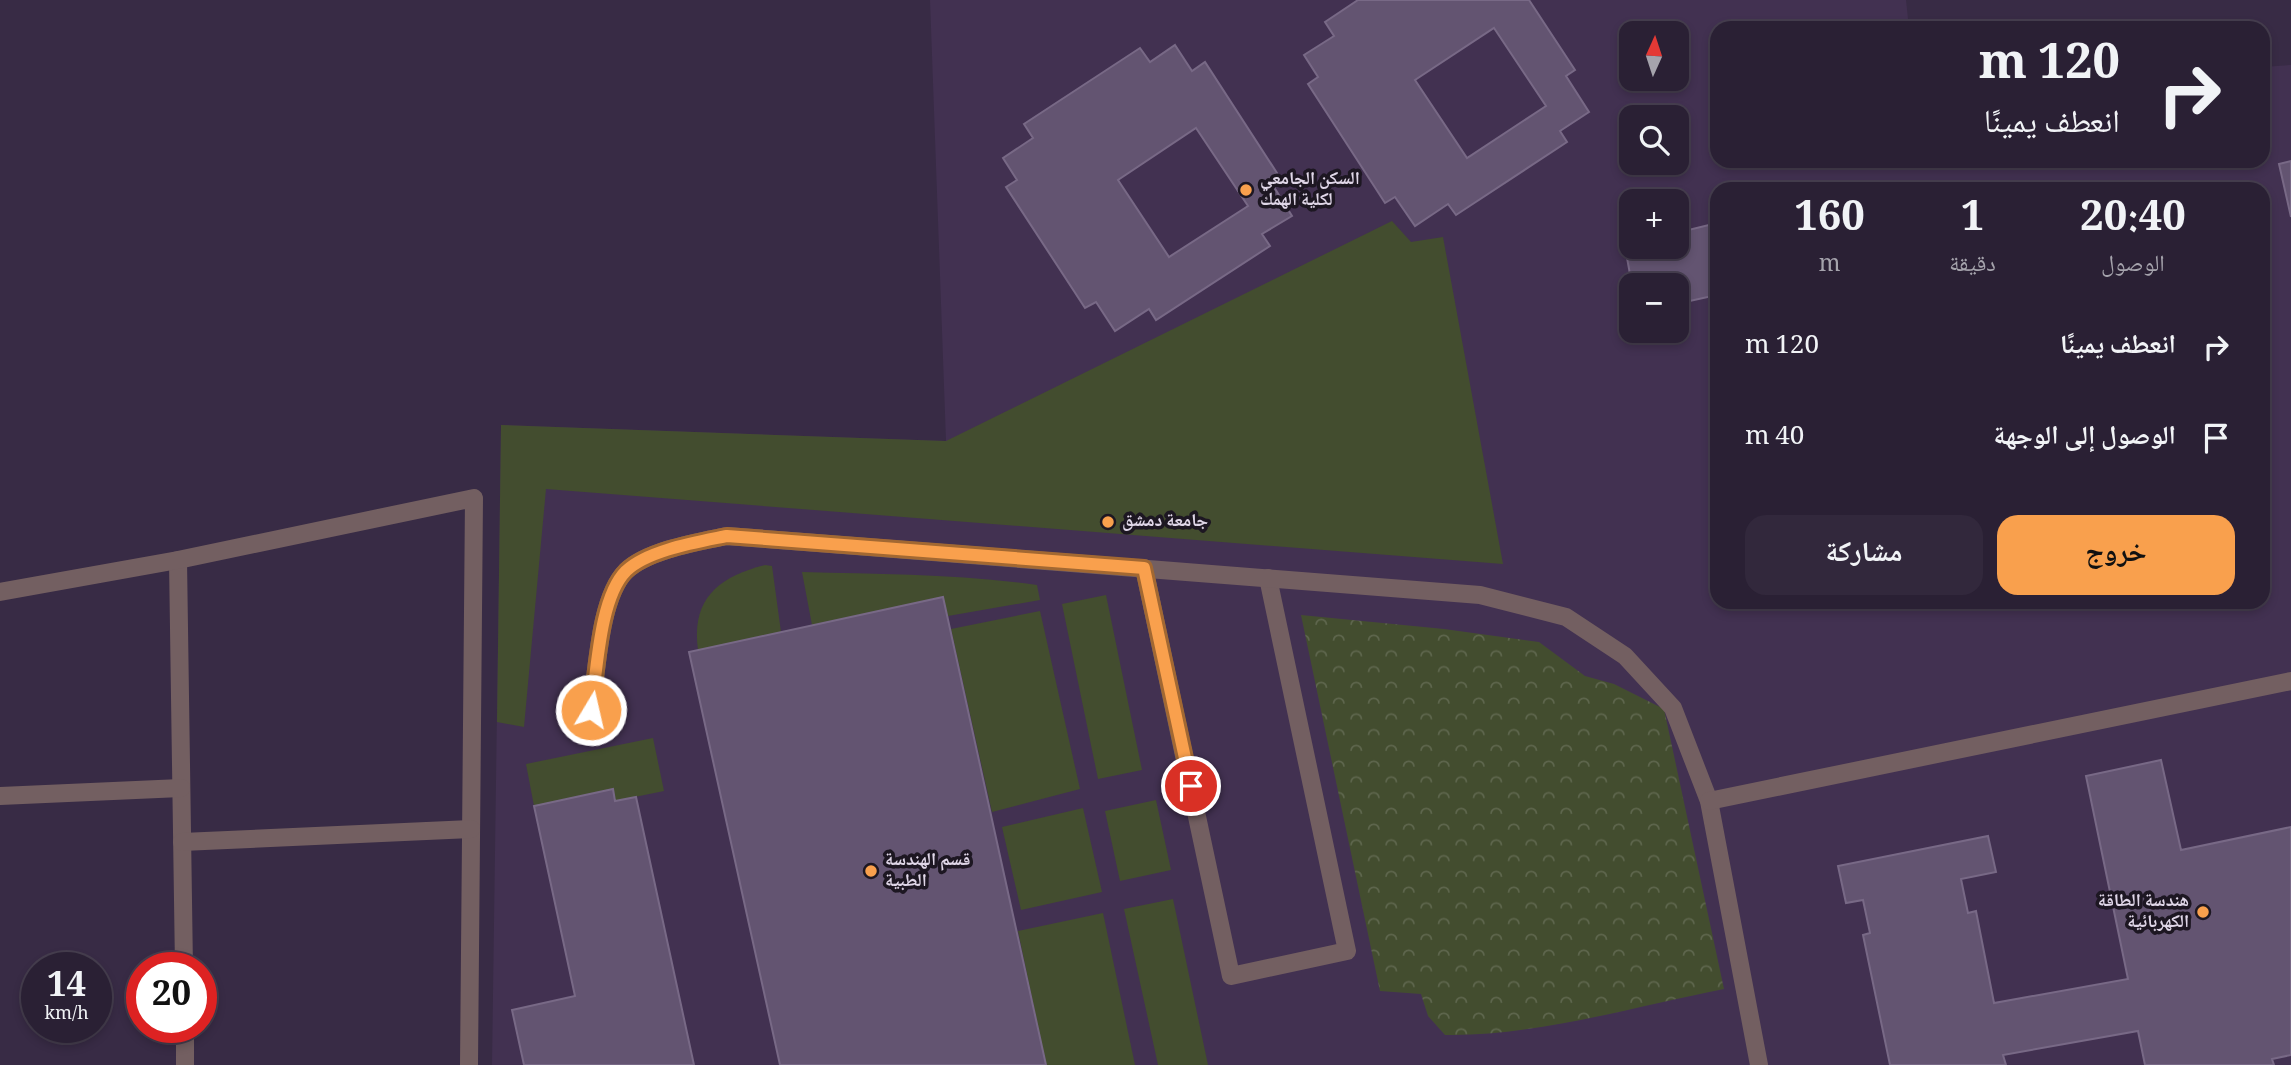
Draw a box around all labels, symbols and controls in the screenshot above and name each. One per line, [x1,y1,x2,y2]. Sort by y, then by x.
north arrow [1619,21,1689,91]
map controls [1619,21,1689,343]
text: 120 m [1979,26,2120,109]
icon: right [2144,49,2235,140]
text: انعطف يمينًا [1984,98,2120,152]
button: search [1619,105,1689,175]
place label: السكن الجامعي لكلية الهمك [1260,165,1360,216]
marker: السكن الجامعي لكلية الهمك [1238,182,1254,198]
text: 160 [1794,185,1865,257]
text: 1 [1961,185,1984,257]
text: 20:40 [2080,185,2186,257]
button: + [1619,189,1689,259]
text: m [1819,246,1840,286]
text: دقيقة [1949,246,1996,286]
text: الوصول [2101,246,2165,286]
button: − [1619,273,1689,343]
text: 120 m [1745,325,1819,369]
text: انعطف يمينًا [2060,325,2176,369]
icon: right [2197,328,2235,366]
text: 40 m [1745,416,1804,460]
text: الوصول إلى الوجهة [1994,416,2176,460]
icon: arrive [2197,419,2235,457]
place label: جامعة دمشق [1122,507,1208,537]
marker: جامعة دمشق [1100,514,1116,530]
button: مشاركة [1745,515,1983,595]
button: خروج [1997,515,2235,595]
position arrow [554,673,628,747]
pin [1161,756,1221,816]
icon: arrive [1172,767,1210,805]
place label: قسم الهندسة الطبية [885,846,970,897]
marker: قسم الهندسة الطبية [863,863,879,879]
place label: هندسة الطاقة الكهربائية [2098,887,2189,938]
marker: هندسة الطاقة الكهربائية [2195,904,2211,920]
speed limit sign: 20 [126,952,217,1043]
text: 14 [47,959,86,1018]
text: km/h [44,1000,89,1030]

